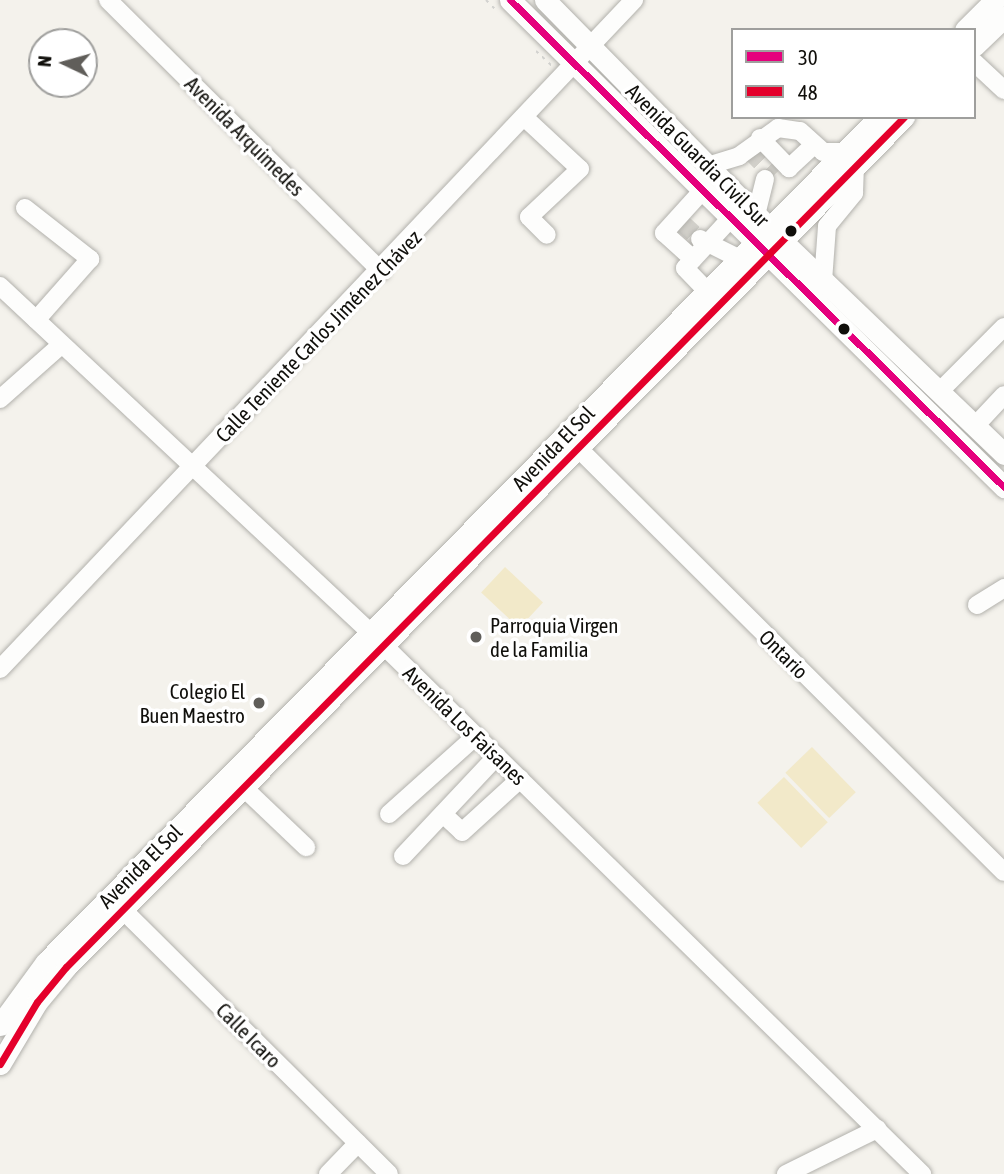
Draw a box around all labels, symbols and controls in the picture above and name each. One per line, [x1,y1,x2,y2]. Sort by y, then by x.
north arrow [28,28,98,98]
legend [731,28,976,119]
text: 30 [798,45,818,69]
text: N [33,55,56,68]
street label: Avenida Arquimedes [180,71,310,201]
street label: Avenida Guardia Civil Sur [621,78,775,232]
text: 48 [798,80,818,104]
unlabelled marker [784,224,798,238]
street label: Calle Teniente Carlos Jiménez Chávez [210,225,426,447]
unlabelled marker [837,322,851,336]
street label: Avenida El Sol [507,401,599,495]
place label: Parroquia Virgen de la Familia [490,612,618,662]
street label: Ontario [754,624,814,684]
marker: Parroquia Virgen de la Familia [468,629,484,645]
street label: Avenida Los Faisanes [398,660,532,790]
place label: Colegio El Buen Maestro [139,678,245,728]
marker: Colegio El Buen Maestro [251,695,267,711]
street label: Avenida El Sol [93,819,187,913]
street label: Calle Icaro [211,997,287,1073]

